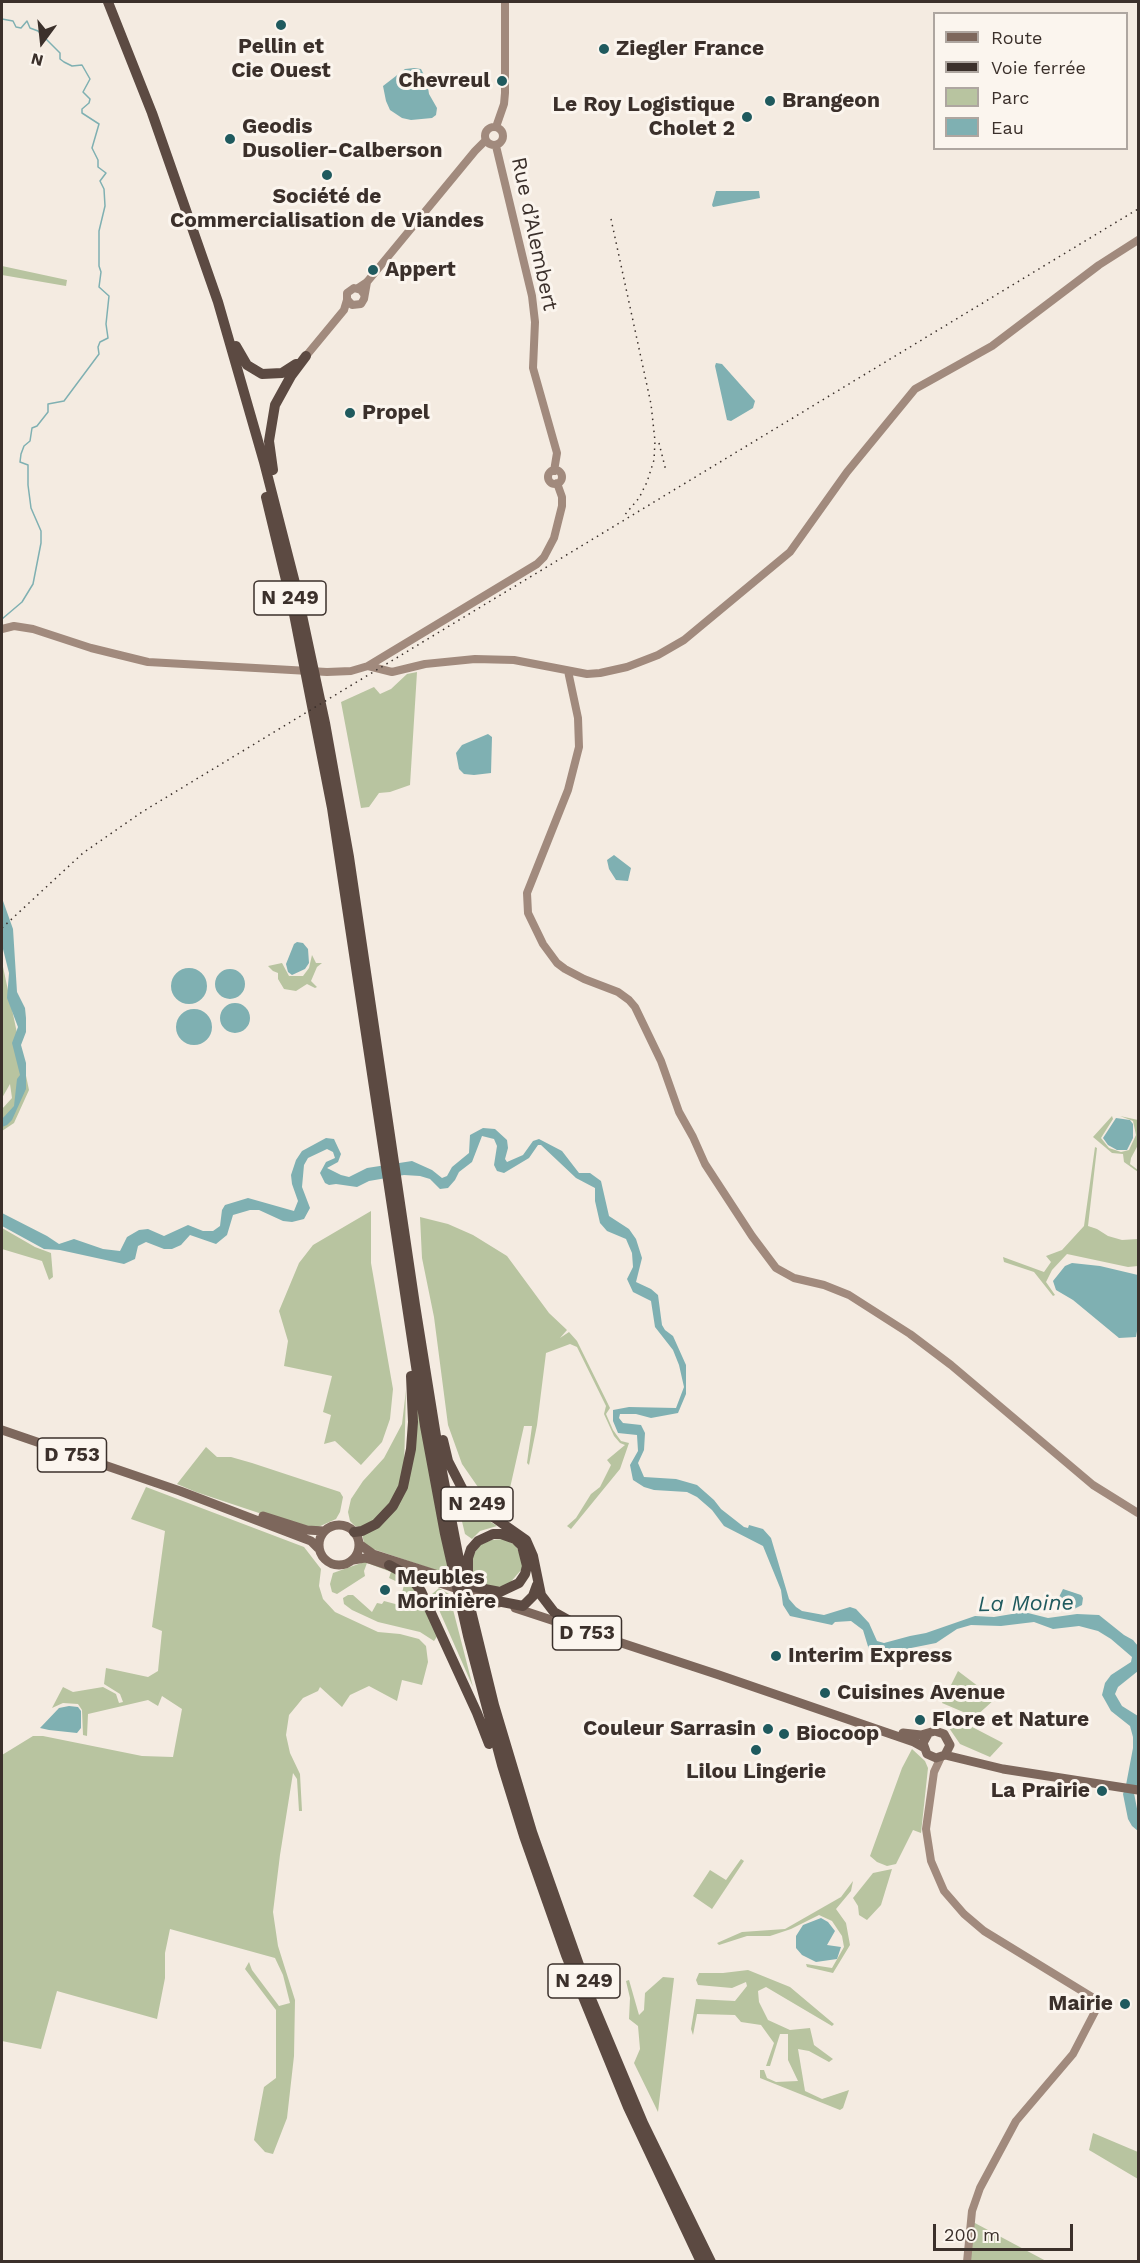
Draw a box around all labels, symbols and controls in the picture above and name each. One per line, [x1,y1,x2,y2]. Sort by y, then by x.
north arrow [12,12,72,72]
legend [933,12,1128,150]
marker: Pellin et Cie Ouest [274,18,288,32]
text: Route [991,27,1043,48]
place label: Pellin et Cie Ouest [231,34,331,84]
place label: Ziegler France [616,36,764,62]
marker: Ziegler France [597,42,611,56]
text: N [29,49,45,71]
text: Voie ferrée [991,57,1086,78]
place label: Chevreul [398,68,490,94]
marker: Chevreul [495,74,509,88]
text: Parc [991,87,1029,108]
place label: Brangeon [782,88,880,114]
place label: Le Roy Logistique Cholet 2 [553,92,735,142]
marker: Brangeon [763,94,777,108]
marker: Le Roy Logistique Cholet 2 [740,110,754,124]
place label: Geodis Dusolier-Calberson [242,114,442,164]
text: Eau [991,117,1024,138]
marker: Geodis Dusolier-Calberson [223,132,237,146]
street label: Rue d’Alembert [505,155,563,313]
marker: Société de Commercialisation de Viandes [320,168,334,182]
place label: Société de Commercialisation de Viandes [170,184,484,234]
place label: Appert [385,257,456,283]
marker: Appert [366,263,380,277]
place label: Propel [362,400,430,426]
marker: Propel [343,406,357,420]
road number: N 249 [254,581,326,615]
road number: D 753 [38,1438,106,1472]
road number: N 249 [441,1487,513,1521]
place label: Meubles Morinière [397,1565,496,1615]
marker: Meubles Morinière [378,1583,392,1597]
water label: La Moine [978,1590,1074,1618]
road number: D 753 [552,1616,622,1650]
place label: Interim Express [788,1643,952,1669]
marker: Interim Express [769,1649,783,1663]
place label: Cuisines Avenue [837,1680,1005,1706]
marker: Cuisines Avenue [818,1686,832,1700]
place label: Flore et Nature [932,1707,1089,1733]
marker: Flore et Nature [913,1713,927,1727]
place label: Couleur Sarrasin [583,1716,756,1742]
place label: Biocoop [796,1721,879,1747]
marker: Couleur Sarrasin [761,1722,775,1736]
marker: Biocoop [777,1727,791,1741]
marker: Lilou Lingerie [749,1743,763,1757]
place label: Lilou Lingerie [686,1759,826,1785]
place label: La Prairie [991,1778,1090,1804]
marker: La Prairie [1095,1784,1109,1798]
road number: N 249 [548,1964,620,1998]
place label: Mairie [1048,1991,1113,2017]
marker: Mairie [1118,1997,1132,2011]
scale bar [936,2212,1076,2250]
text: 200 m [944,2224,1000,2245]

